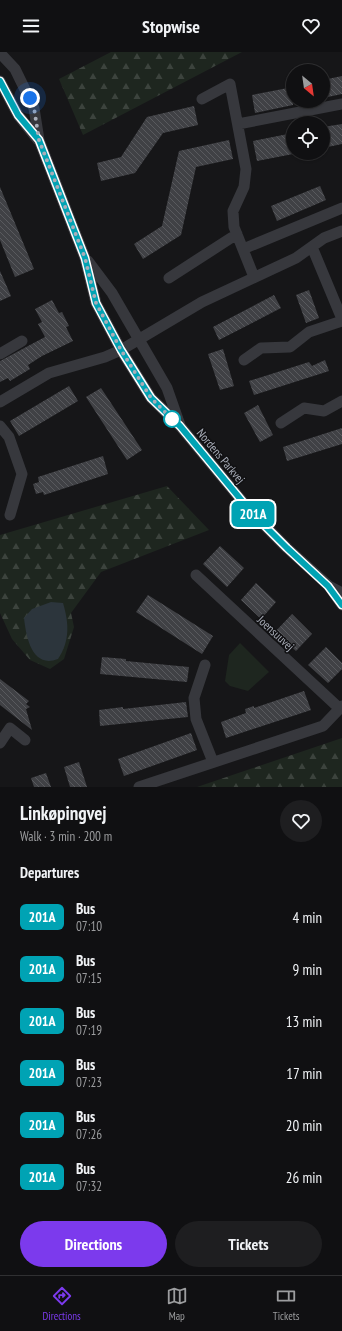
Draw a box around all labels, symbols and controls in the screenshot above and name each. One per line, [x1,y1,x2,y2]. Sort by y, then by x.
icon: menu [20,15,42,37]
text: Stopwise [142,15,200,38]
icon: heart [300,15,322,37]
north arrow [286,64,330,108]
map controls [286,64,330,160]
your location [20,88,40,108]
button: locate [286,116,330,160]
unlabelled marker [163,410,181,428]
street label: Nordens Parkvej [194,426,248,486]
line badge: 201A [225,501,281,527]
text: 201A [239,505,267,523]
street label: Joensuuvej [254,611,298,654]
button: heart [280,800,322,842]
text: Linkøpingvej [20,801,107,825]
text: Walk · 3 min · 200 m [20,828,112,845]
text: Departures [20,863,79,882]
text: Bus [76,899,95,918]
text: 201A [28,908,56,926]
text: 4 min [292,908,322,927]
text: 07:10 [76,918,102,935]
text: Bus [76,951,95,970]
text: 201A [28,960,56,978]
text: 9 min [292,960,322,979]
text: 07:15 [76,970,102,987]
text: Bus [76,1003,95,1022]
text: 201A [28,1012,56,1030]
text: 13 min [286,1012,322,1031]
text: 07:19 [76,1022,102,1039]
text: Bus [76,1055,95,1074]
text: 201A [28,1064,56,1082]
text: 17 min [286,1064,322,1083]
text: 07:23 [76,1074,102,1091]
text: Bus [76,1107,95,1126]
text: 201A [28,1116,56,1134]
text: 20 min [286,1116,322,1135]
text: 07:26 [76,1126,102,1143]
text: Bus [76,1159,95,1178]
text: 201A [28,1168,56,1186]
text: 26 min [286,1168,322,1187]
text: 07:32 [76,1178,102,1195]
button: Directions [20,1221,167,1267]
button: Tickets [175,1221,322,1267]
tab: Directions [43,1285,81,1323]
tab: Map [166,1285,188,1323]
tab: Tickets [273,1285,299,1323]

